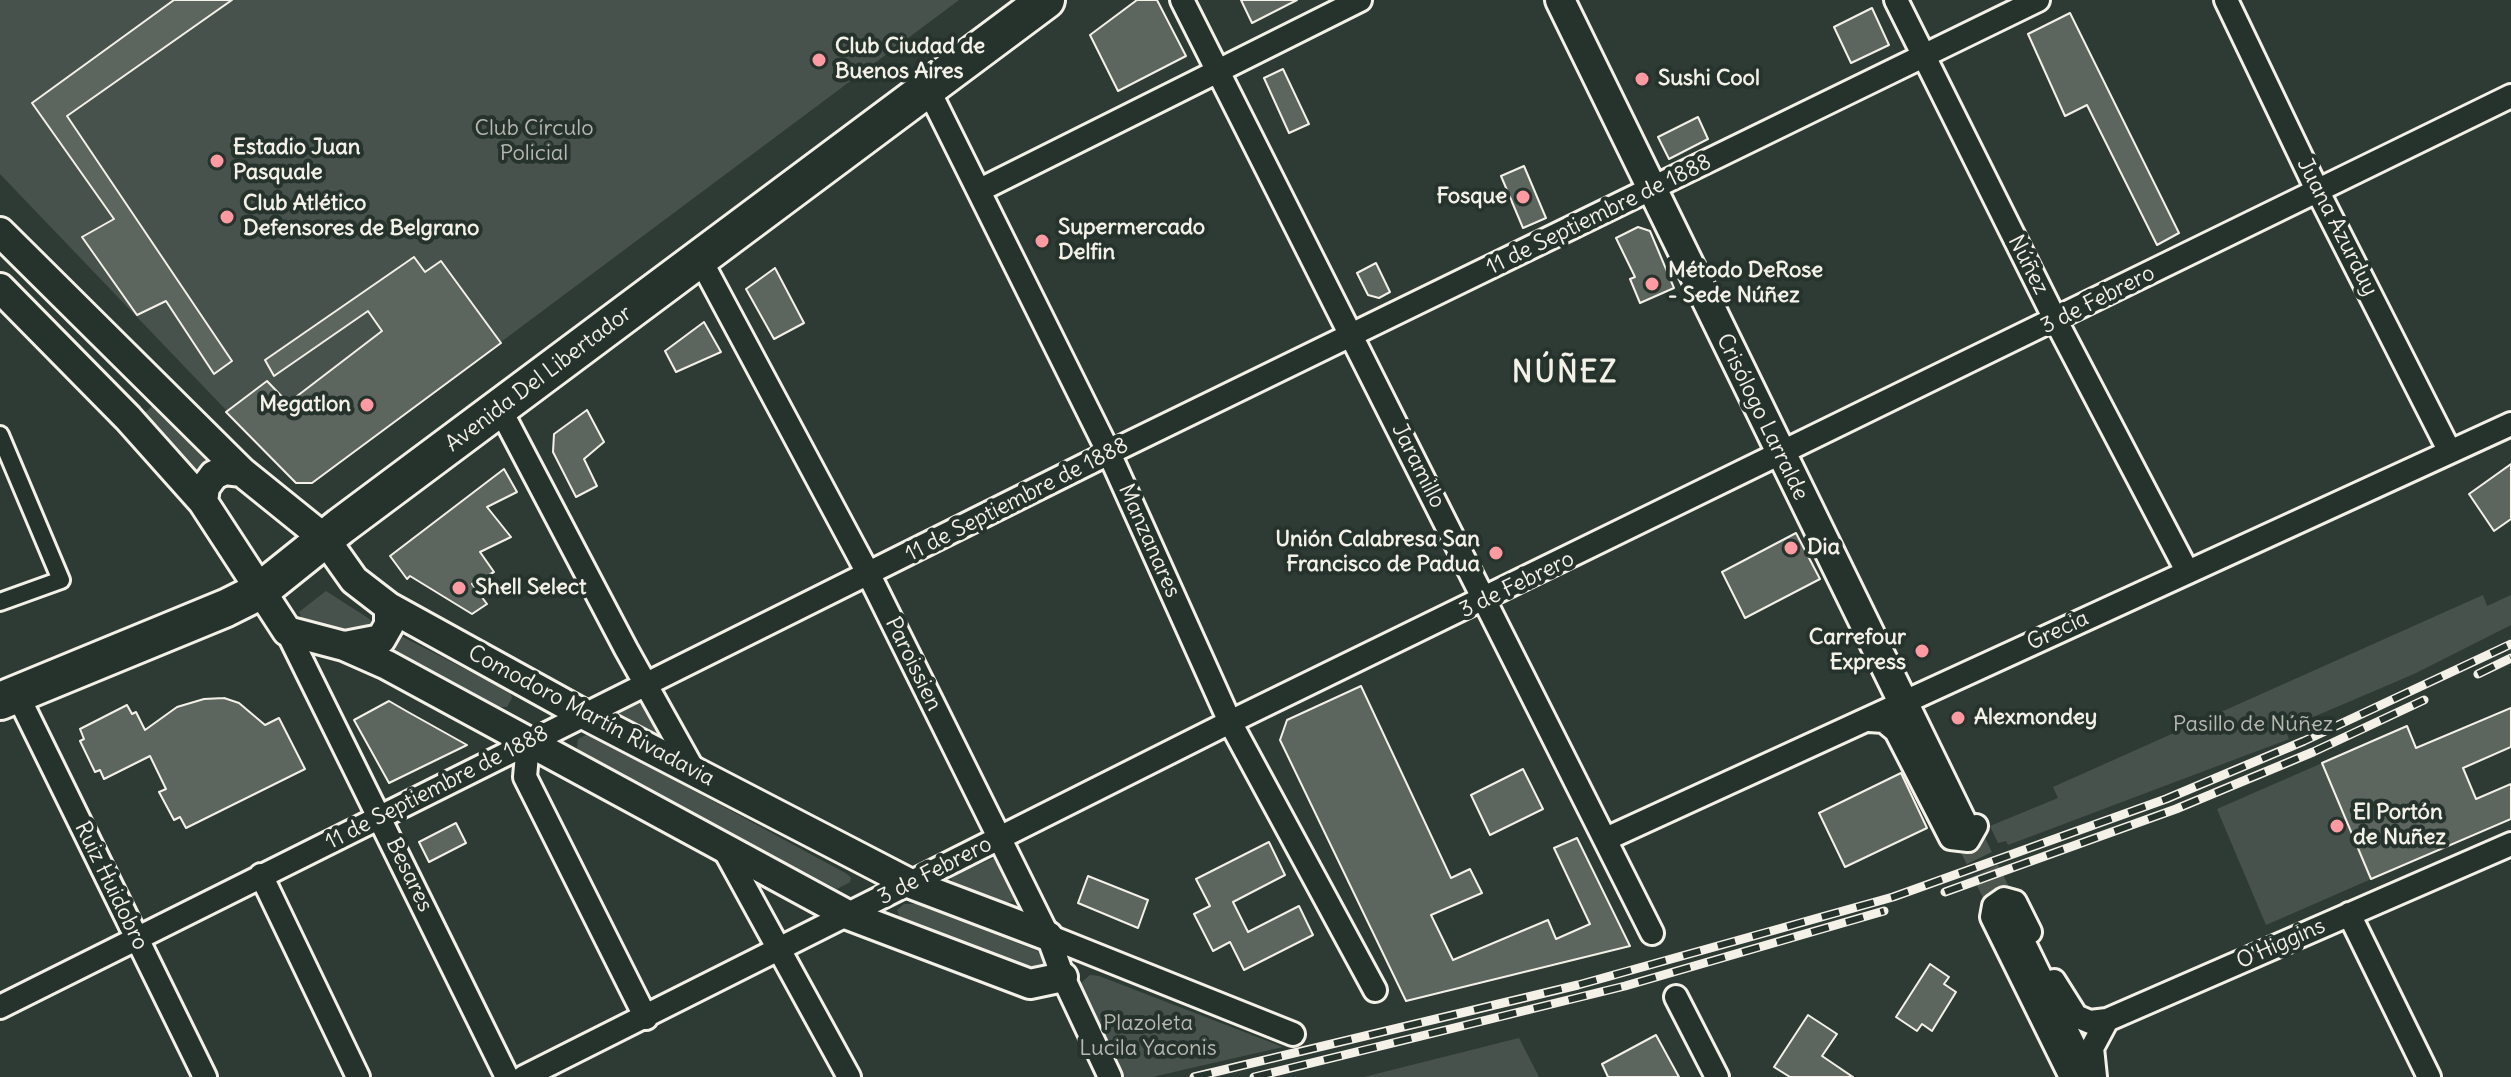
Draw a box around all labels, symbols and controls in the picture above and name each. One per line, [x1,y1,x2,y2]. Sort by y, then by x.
place label: Club Ciudad de Buenos Aires [835,34,985,86]
marker: Club Ciudad de Buenos Aires [810,51,828,69]
place label: Sushi Cool [1658,66,1760,92]
marker: Sushi Cool [1633,70,1651,88]
park label: Club Círculo Policial [474,116,594,168]
place label: Estadio Juan Pasquale [233,135,361,186]
street label: 11 de Septiembre de 1888 [1482,149,1716,281]
marker: Estadio Juan Pasquale [208,152,226,170]
street label: Juana Azurduy [2291,154,2383,300]
place label: Fosque [1436,184,1507,210]
marker: Fosque [1514,188,1532,206]
place label: Club Atlético Defensores de Belgrano [243,191,479,242]
marker: Club Atlético Defensores de Belgrano [218,208,236,226]
place label: Supermercado Delfin [1058,215,1205,266]
street label: Núñez [2002,231,2054,299]
marker: Supermercado Delfin [1033,232,1051,250]
place label: Método DeRose - Sede Núñez [1668,258,1823,310]
street label: 3 de Febrero [2037,260,2159,340]
marker: Método DeRose - Sede Núñez [1643,275,1661,293]
street label: Avenida Del Libertador [441,300,637,458]
street label: Crisólogo Larralde [1710,329,1814,505]
district label: NÚÑEZ [1512,355,1618,391]
place label: Megatlon [259,392,351,418]
marker: Megatlon [358,396,376,414]
street label: Jaramillo [1385,419,1451,513]
street label: 11 de Septiembre de 1888 [901,432,1133,568]
street label: Manzanares [1112,480,1186,602]
place label: Unión Calabresa San Francisco de Padua [1275,527,1480,578]
place label: Dia [1807,535,1840,561]
marker: Dia [1782,539,1800,557]
marker: Unión Calabresa San Francisco de Padua [1487,544,1505,562]
street label: 3 de Febrero [1455,546,1579,624]
place label: Shell Select [475,575,586,601]
marker: Shell Select [450,579,468,597]
street label: Grecia [2023,605,2093,657]
street label: Paroissien [879,613,947,715]
place label: Carrefour Express [1809,625,1906,676]
street label: Comodoro Martín Rivadavia [463,640,719,792]
marker: Carrefour Express [1913,642,1931,660]
place label: Alexmondey [1974,705,2097,731]
marker: Alexmondey [1949,709,1967,727]
park label: Pasillo de Núñez [2173,712,2333,738]
street label: 11 de Septiembre de 1888 [321,720,553,856]
place label: El Portón de Nuñez [2353,800,2446,852]
marker: El Portón de Nuñez [2328,817,2346,835]
street label: Ruiz Huidobro [69,818,153,954]
street label: 3 de Febrero [874,831,996,911]
street label: Besares [380,834,438,916]
street label: O'Higgins [2233,913,2329,975]
park label: Plazoleta Lucila Yaconis [1079,1011,1217,1062]

